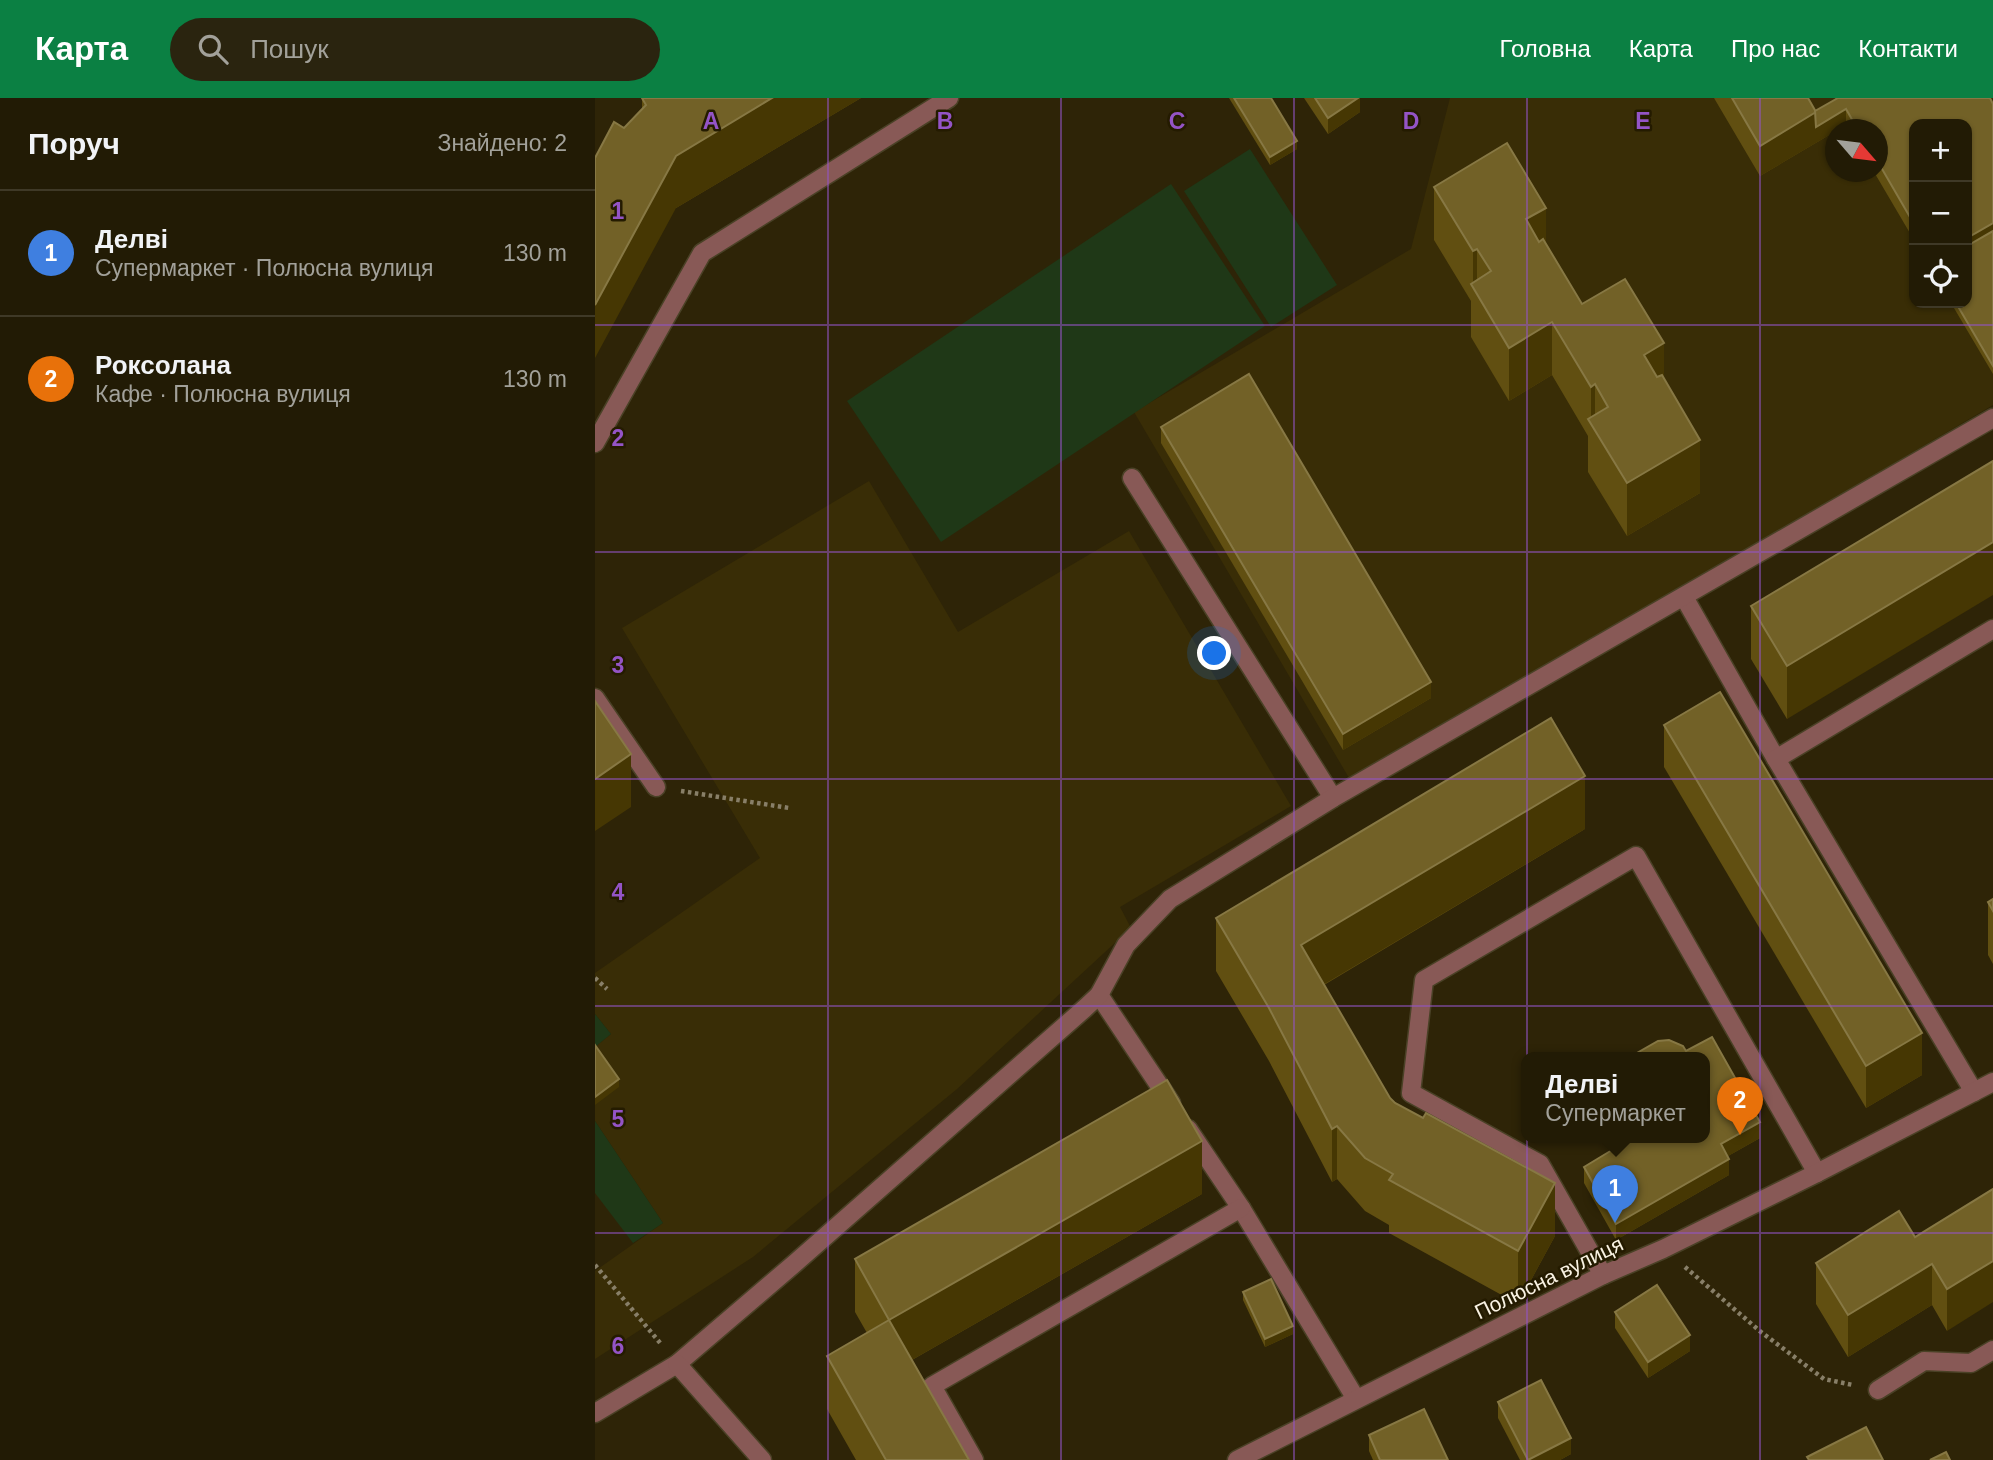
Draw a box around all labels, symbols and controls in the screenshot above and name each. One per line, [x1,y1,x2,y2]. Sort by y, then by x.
search box [170,18,660,81]
text: Карта [35,30,128,67]
icon: search [194,30,232,68]
text: Пошук [250,34,329,64]
text: Головна [1500,35,1591,62]
text: Карта [1629,35,1693,62]
text: Про нас [1731,35,1820,62]
text: Контакти [1858,35,1958,62]
text: A [703,108,719,134]
text: B [937,108,953,134]
text: C [1169,108,1185,134]
text: D [1403,108,1419,134]
text: E [1635,108,1651,134]
north arrow [1825,119,1888,182]
map controls [1909,119,1972,308]
button: + [1909,119,1972,182]
text: Поруч [28,127,120,160]
text: Знайдено: 2 [437,130,567,156]
button: − [1909,182,1972,245]
text: 1 [612,198,625,224]
text: Делві [95,224,168,254]
text: 1 [45,240,57,266]
text: 130 m [503,240,567,266]
button: locate [1909,245,1972,308]
text: Супермаркет · Полюсна вулиця [95,255,433,281]
text: Роксолана [95,350,231,380]
text: 2 [45,366,57,392]
text: 130 m [503,366,567,392]
text: Кафе · Полюсна вулиця [95,381,351,407]
text: 2 [612,425,624,451]
your location [1197,636,1231,670]
text: 3 [612,652,624,678]
text: 4 [612,879,625,905]
popup [1521,1052,1710,1143]
text: Делві [1545,1069,1618,1099]
pin: 2 [1717,1077,1763,1135]
text: Супермаркет [1545,1100,1686,1126]
text: 5 [612,1106,625,1132]
pin: 1 [1592,1165,1638,1223]
street label: Полюсна вулиця [1471,1232,1627,1323]
text: 6 [612,1333,624,1359]

